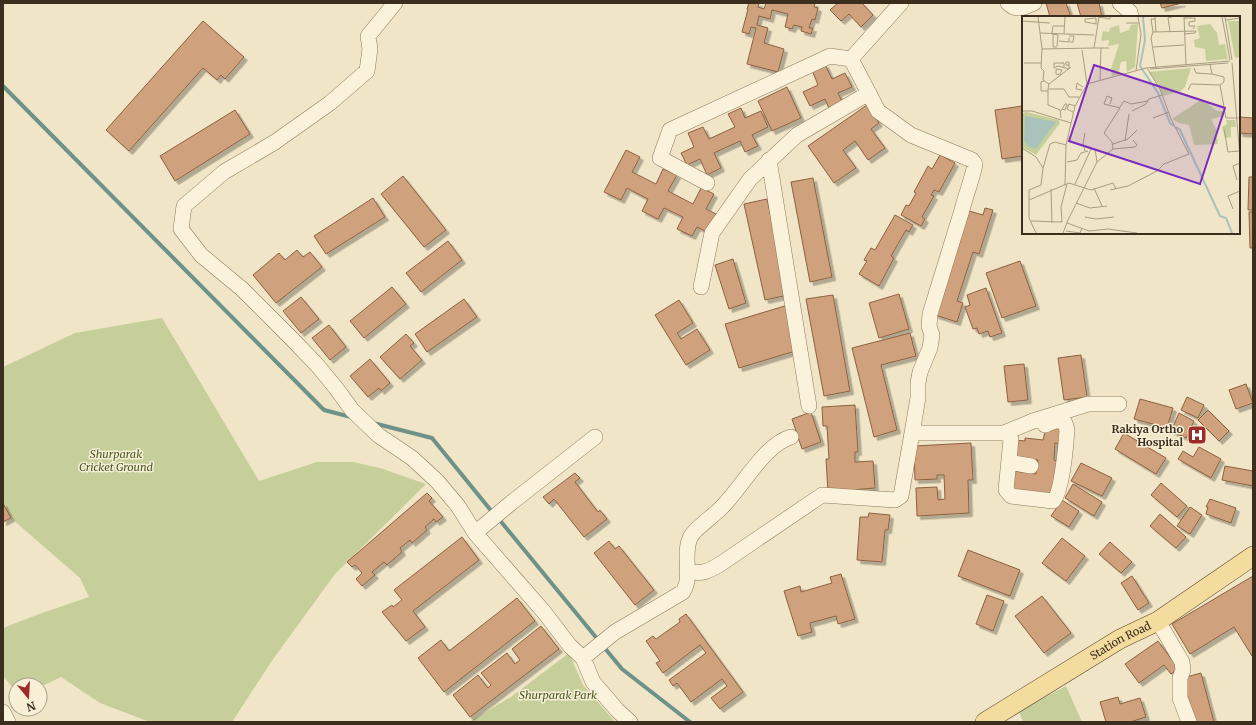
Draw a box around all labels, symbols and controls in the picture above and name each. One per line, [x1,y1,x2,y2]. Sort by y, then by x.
inset map [1022,16,1240,234]
place label: Rakiya Ortho Hospital [1112,422,1183,449]
hospital icon: Rakiya Ortho Hospital [1186,424,1208,446]
park label: Shurparak Cricket Ground [79,447,154,474]
street label: Station Road [1087,618,1153,663]
north arrow [8,677,48,717]
park label: Shurparak Park [519,688,597,702]
text: N [25,699,37,715]

